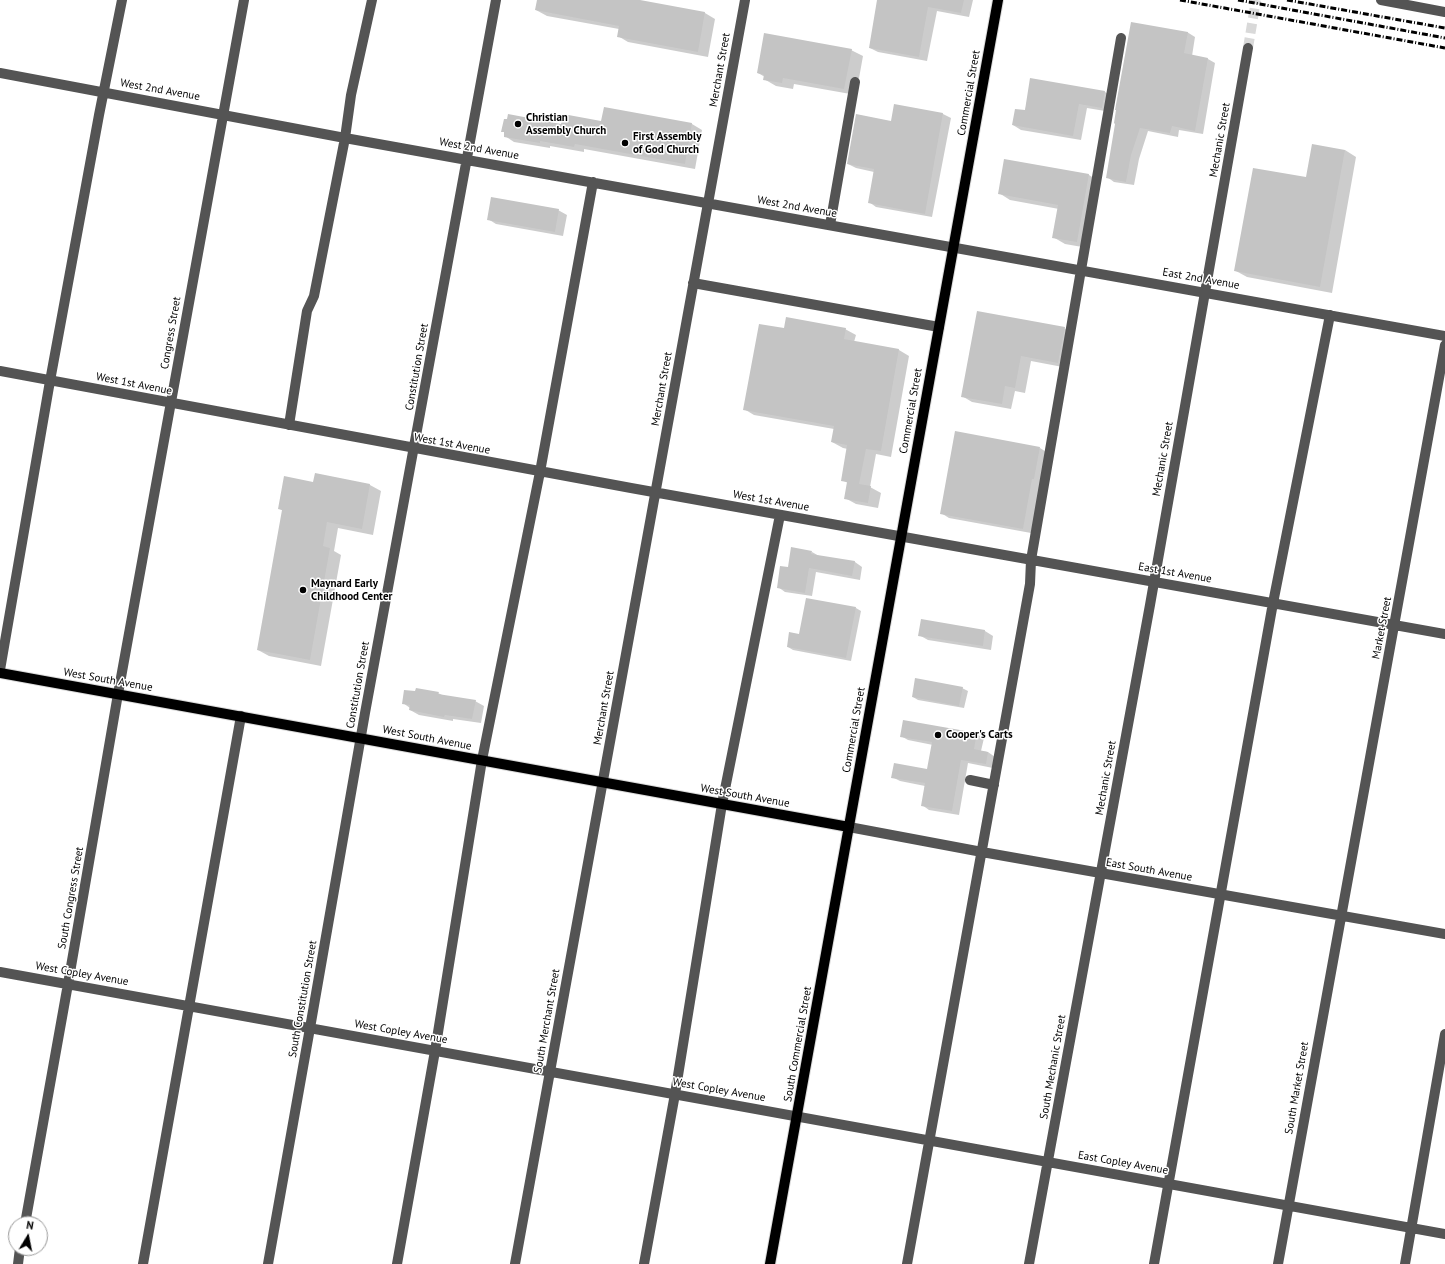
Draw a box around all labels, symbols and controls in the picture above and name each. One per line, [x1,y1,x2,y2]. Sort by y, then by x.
street label: Merchant Street [707,32,733,108]
street label: Commercial Street [955,49,983,137]
street label: West 2nd Avenue [119,76,201,104]
street label: Mechanic Street [1207,102,1233,178]
place label: Christian Assembly Church [526,111,606,137]
marker: Christian Assembly Church [513,119,523,129]
place label: First Assembly of God Church [633,130,701,156]
street label: West 2nd Avenue [438,135,520,163]
marker: First Assembly of God Church [620,138,630,148]
street label: West 2nd Avenue [756,193,838,221]
street label: East 2nd Avenue [1162,266,1240,292]
street label: Congress Street [158,296,184,370]
street label: Constitution Street [403,322,431,412]
street label: Merchant Street [649,351,675,427]
street label: Commercial Street [897,367,925,455]
street label: West 1st Avenue [95,370,173,398]
street label: Mechanic Street [1150,421,1176,497]
street label: West 1st Avenue [413,431,491,457]
street label: West 1st Avenue [732,488,810,514]
street label: East 1st Avenue [1137,560,1213,586]
place label: Maynard Early Childhood Center [311,577,392,603]
marker: Maynard Early Childhood Center [298,585,308,595]
street label: Market Street [1369,596,1395,660]
street label: Constitution Street [344,640,372,730]
street label: West South Avenue [62,666,154,694]
street label: Merchant Street [591,670,617,746]
street label: Commercial Street [840,686,868,774]
street label: West South Avenue [381,723,473,753]
place label: Cooper's Carts [946,728,1013,742]
marker: Cooper's Carts [933,730,943,740]
street label: Mechanic Street [1093,740,1119,816]
street label: West South Avenue [699,782,791,810]
street label: South Congress Street [55,846,87,950]
street label: East South Avenue [1105,856,1193,884]
street label: South Constitution Street [286,939,320,1059]
street label: West Copley Avenue [34,959,130,989]
street label: South Merchant Street [531,968,563,1074]
street label: South Commercial Street [781,985,815,1103]
street label: South Mechanic Street [1037,1014,1069,1120]
street label: West Copley Avenue [353,1017,449,1047]
street label: South Market Street [1282,1041,1312,1135]
street label: West Copley Avenue [671,1075,767,1105]
street label: East Copley Avenue [1077,1149,1169,1177]
north arrow [8,1216,48,1256]
text: N [25,1218,35,1233]

